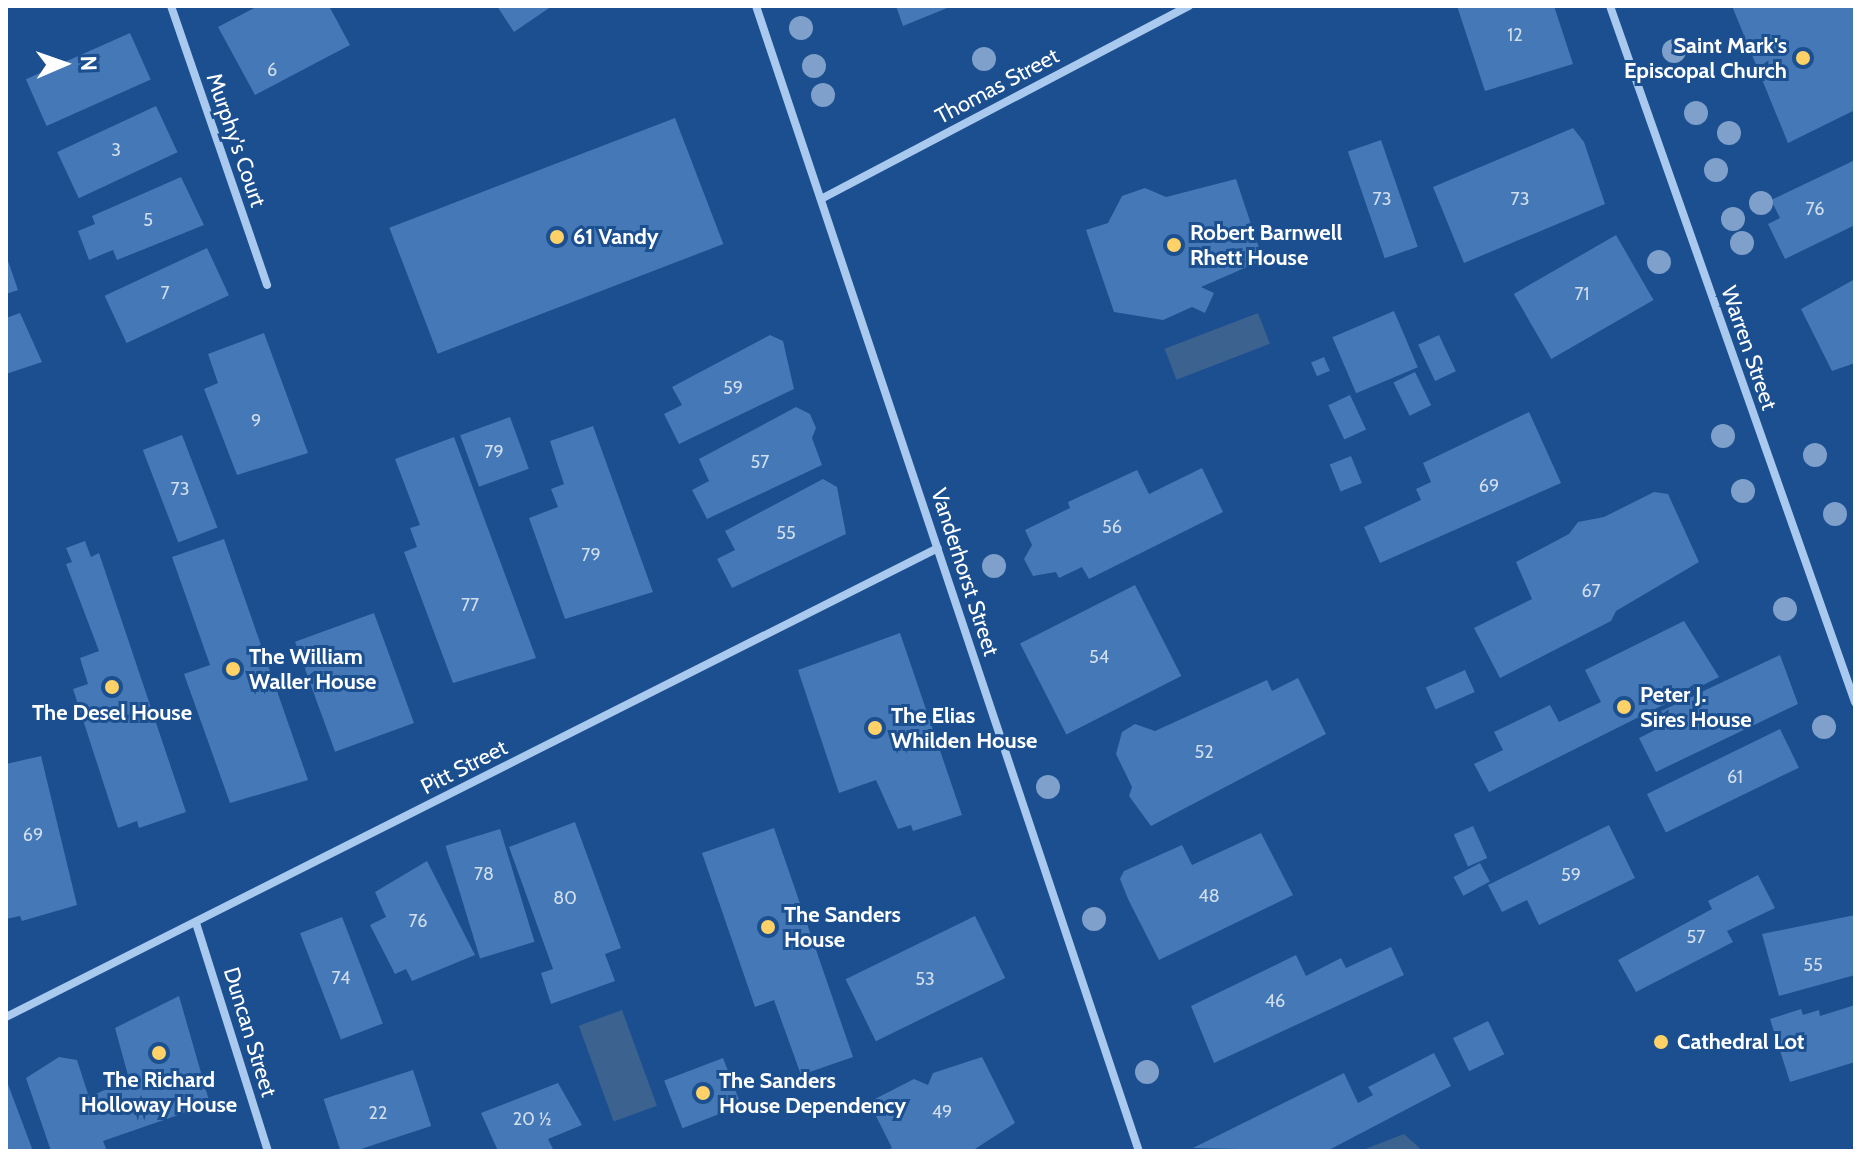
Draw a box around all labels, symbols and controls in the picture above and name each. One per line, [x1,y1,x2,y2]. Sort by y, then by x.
north arrow [24,24,104,104]
house number: 12 [1507,24,1523,46]
place label: Saint Mark's Episcopal Church [1624,32,1787,84]
street label: Thomas Street [931,42,1063,130]
marker: Saint Mark's Episcopal Church [1794,49,1812,67]
text: N [75,55,102,71]
house number: 6 [267,59,277,81]
street label: Murphy's Court [201,70,271,210]
house number: 3 [111,139,121,161]
house number: 73 [1373,188,1391,210]
house number: 73 [1511,188,1529,210]
house number: 76 [1806,198,1824,220]
house number: 5 [143,209,153,231]
place label: Robert Barnwell Rhett House [1190,219,1342,270]
place label: 61 Vandy [573,224,659,250]
marker: 61 Vandy [548,228,566,246]
marker: Robert Barnwell Rhett House [1165,236,1183,254]
house number: 7 [160,282,170,304]
house number: 71 [1575,283,1589,305]
street label: Warren Street [1715,283,1783,413]
house number: 59 [723,377,743,399]
house number: 9 [251,410,261,432]
house number: 79 [484,441,504,463]
house number: 57 [751,451,769,473]
house number: 69 [1479,475,1499,497]
house number: 73 [171,478,189,500]
street label: Vanderhorst Street [925,485,1005,659]
house number: 56 [1102,516,1122,538]
house number: 55 [776,522,796,544]
house number: 79 [581,544,601,566]
house number: 67 [1581,580,1601,602]
house number: 77 [461,594,479,616]
place label: The William Waller House [249,643,376,694]
house number: 54 [1089,646,1109,668]
marker: The William Waller House [224,660,242,678]
marker: The Desel House [103,678,121,696]
place label: Peter J. Sires House [1640,681,1752,732]
marker: Peter J. Sires House [1615,698,1633,716]
place label: The Desel House [32,700,192,726]
place label: The Elias Whilden House [891,702,1037,754]
marker: The Elias Whilden House [866,719,884,737]
street label: Pitt Street [416,734,512,800]
house number: 52 [1194,741,1214,763]
house number: 61 [1727,766,1743,788]
house number: 69 [23,824,43,846]
house number: 78 [474,863,494,885]
house number: 59 [1561,864,1581,886]
house number: 48 [1198,885,1220,907]
house number: 80 [553,887,577,909]
place label: The Sanders House [784,901,901,952]
house number: 76 [409,910,427,932]
marker: The Sanders House [759,918,777,936]
house number: 57 [1687,926,1705,948]
house number: 55 [1803,954,1823,976]
street label: Duncan Street [218,964,282,1100]
house number: 74 [332,967,350,989]
house number: 53 [915,968,935,990]
house number: 46 [1265,990,1285,1012]
place label: Cathedral Lot [1677,1029,1804,1055]
marker: Cathedral Lot [1652,1033,1670,1051]
marker: The Richard Holloway House [150,1044,168,1062]
place label: The Richard Holloway House [81,1066,237,1118]
place label: The Sanders House Dependency [719,1067,906,1118]
marker: The Sanders House Dependency [694,1084,712,1102]
house number: 49 [932,1101,952,1123]
house number: 22 [369,1102,387,1124]
house number: 20 ½ [513,1108,551,1130]

